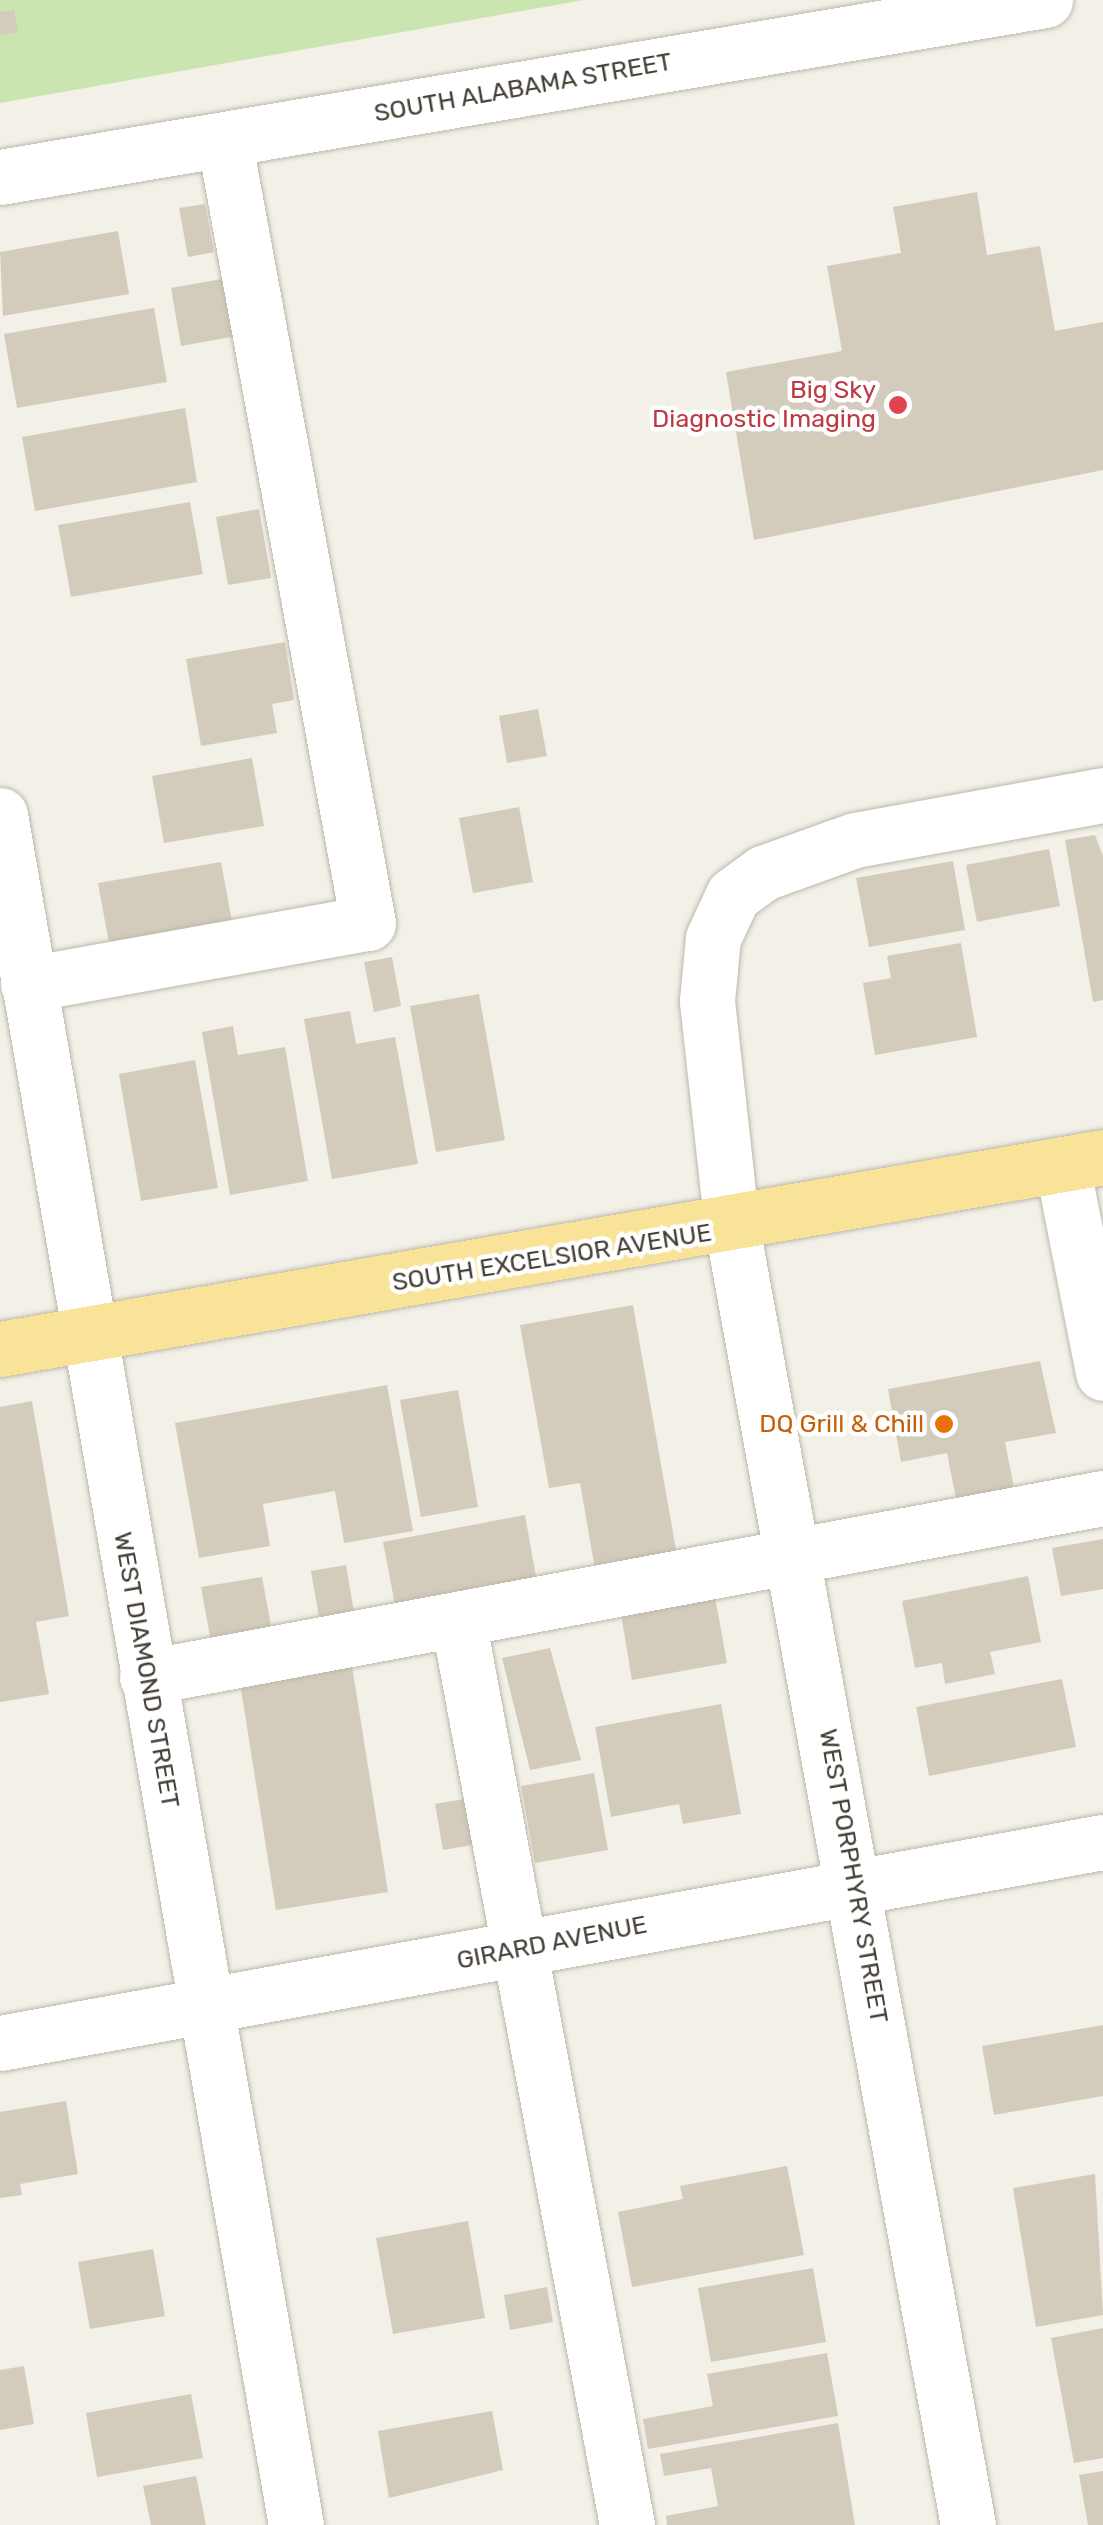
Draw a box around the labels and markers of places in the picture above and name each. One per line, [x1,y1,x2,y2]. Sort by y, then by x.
place label: Big Sky Diagnostic Imaging [652,376,876,435]
marker: Big Sky Diagnostic Imaging [885,392,911,418]
place label: DQ Grill & Chill [759,1409,924,1439]
marker: DQ Grill & Chill [933,1413,955,1435]

